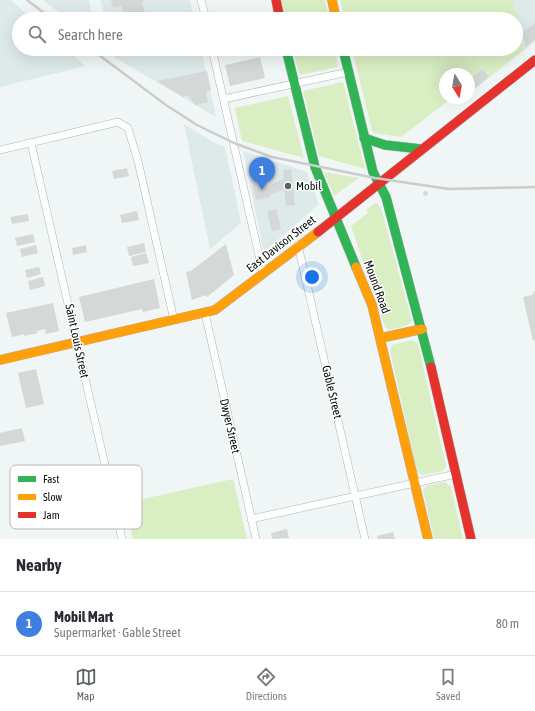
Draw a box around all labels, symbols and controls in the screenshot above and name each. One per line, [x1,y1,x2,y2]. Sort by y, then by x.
search box [12,12,523,56]
icon: search [26,23,48,45]
text: Search here [58,26,123,43]
north arrow [439,68,475,104]
pin: 1 [249,157,275,190]
place label: Mobil [296,179,322,193]
marker: Mobil [283,181,293,191]
street label: East Davison Street [244,212,319,275]
street label: Mound Road [361,259,393,315]
your location [302,267,322,287]
street label: Saint Louis Street [62,303,92,380]
street label: Gable Street [319,364,345,420]
street label: Dwyer Street [217,397,243,455]
legend [10,465,142,529]
text: Fast [43,473,59,485]
text: Slow [43,491,62,503]
text: Jam [43,509,60,521]
text: Nearby [16,555,62,575]
text: Mobil Mart [54,608,113,625]
text: 1 [26,616,32,631]
text: 80 m [496,616,519,631]
text: Supermarket · Gable Street [54,625,181,640]
tab: Map [75,666,97,702]
tab: Directions [246,666,287,702]
tab: Saved [436,666,460,702]

